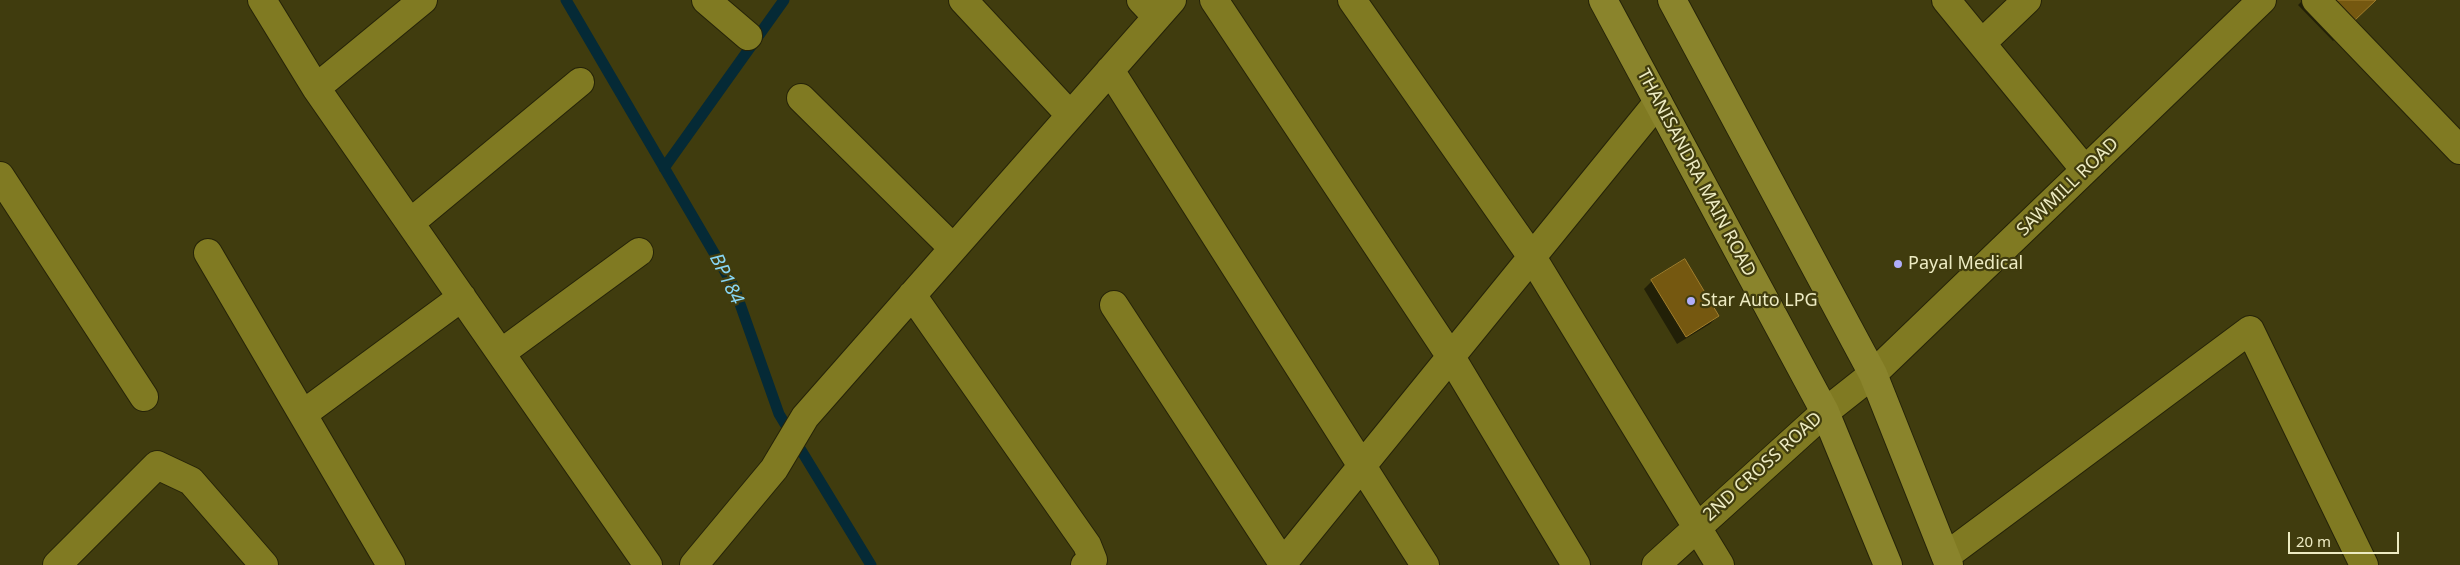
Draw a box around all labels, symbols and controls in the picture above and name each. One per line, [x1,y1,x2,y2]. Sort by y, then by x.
street label: THANISANDRA MAIN ROAD [1632,65,1760,281]
street label: SAWMILL ROAD [2013,133,2123,241]
water label: BP184 [704,250,748,308]
place label: Payal Medical [1908,253,2023,275]
marker: Payal Medical [1892,258,1904,270]
place label: Star Auto LPG [1701,290,1818,312]
marker: Star Auto LPG [1685,295,1697,307]
street label: 2ND CROSS ROAD [1699,408,1827,526]
scale bar [2290,522,2401,554]
text: 20 m [2296,531,2331,551]

